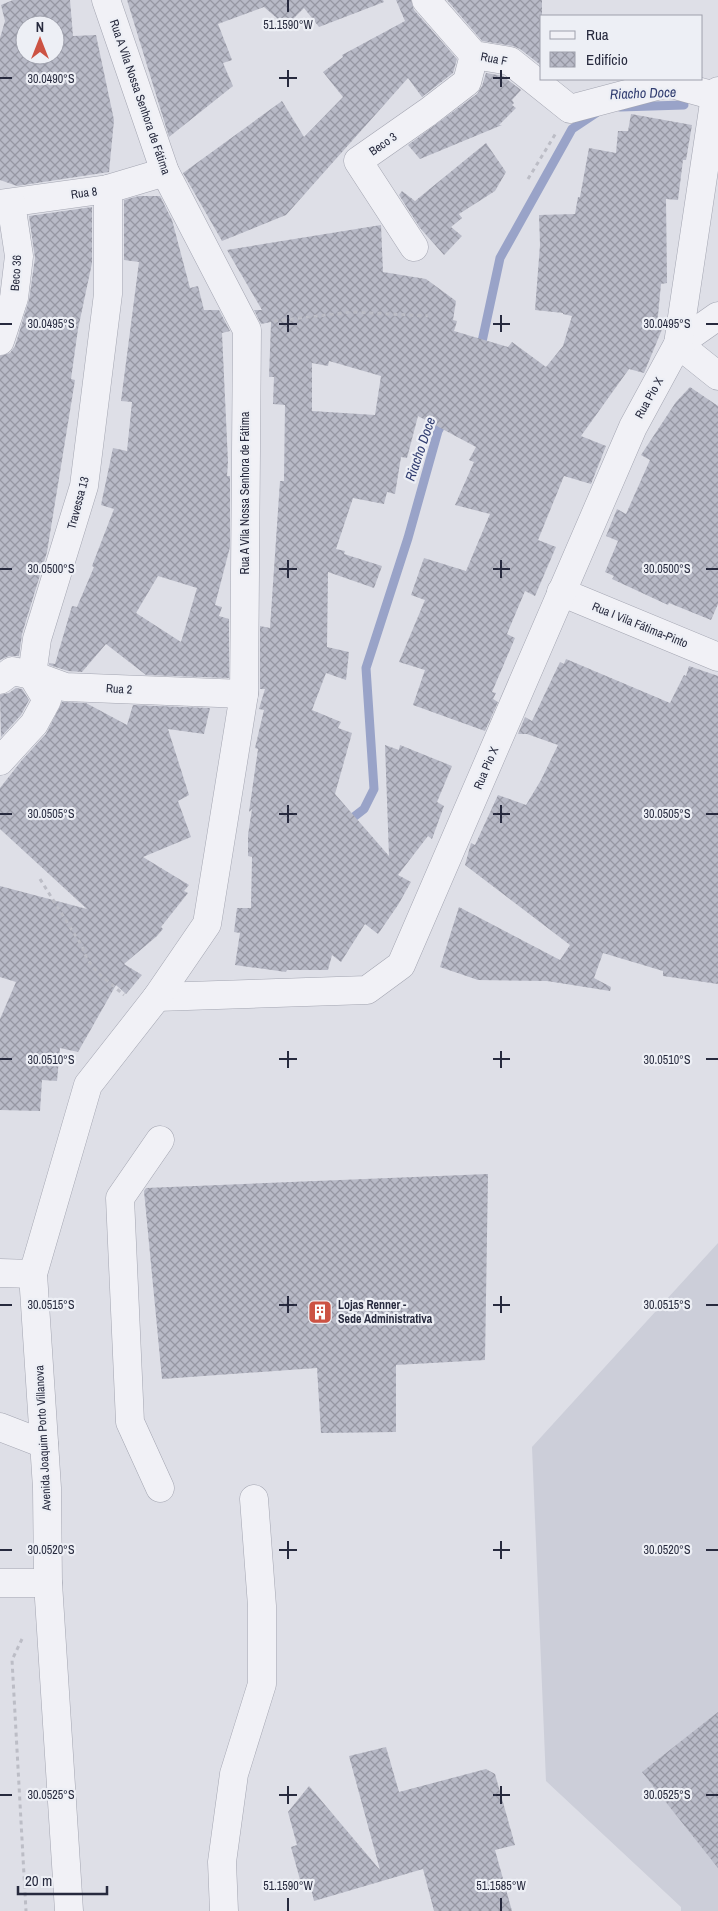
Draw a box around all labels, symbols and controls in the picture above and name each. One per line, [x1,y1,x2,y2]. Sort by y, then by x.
north arrow [15,15,65,65]
legend [540,15,703,80]
street label: Rua A Vila Nossa Senhora de Fátima [106,17,174,177]
text: 51.1590°W [263,17,314,33]
text: N [36,18,44,36]
text: Rua [586,24,609,45]
street label: Rua F [479,49,509,69]
text: Edifício [586,49,628,70]
text: 30.0490°S [28,71,75,87]
water label: Riacho Doce [610,83,676,103]
street label: Beco 3 [366,129,400,159]
street label: Rua 8 [70,183,98,203]
street label: Beco 36 [7,254,25,292]
text: 30.0495°S [28,316,75,332]
text: 30.0495°S [644,316,691,332]
street label: Rua Pio X [631,374,667,421]
street label: Rua A Vila Nossa Senhora de Fátima [237,411,253,574]
water label: Riacho Doce [401,415,439,483]
street label: Travessa 13 [63,475,93,531]
text: 30.0500°S [28,561,75,577]
text: 30.0500°S [644,561,691,577]
street label: Rua I Vila Fátima-Pinto [590,598,690,652]
street label: Rua 2 [105,680,133,698]
street label: Rua Pio X [470,744,502,792]
text: 30.0505°S [28,806,75,822]
text: 30.0505°S [644,806,691,822]
text: 30.0510°S [28,1052,75,1068]
text: 30.0510°S [644,1052,691,1068]
text: 30.0515°S [28,1297,75,1313]
place label: Lojas Renner - Sede Administrativa [338,1297,433,1327]
text: 30.0515°S [644,1297,691,1313]
building icon: Lojas Renner - Sede Administrativa [307,1299,333,1325]
street label: Avenida Joaquim Porto Villanova [31,1364,55,1512]
text: 30.0520°S [28,1542,75,1558]
text: 30.0520°S [644,1542,691,1558]
text: 30.0525°S [28,1787,75,1803]
text: 30.0525°S [644,1787,691,1803]
scale bar [18,1864,106,1896]
text: 20 m [25,1870,52,1891]
text: 51.1590°W [263,1878,314,1894]
text: 51.1585°W [476,1878,527,1894]

